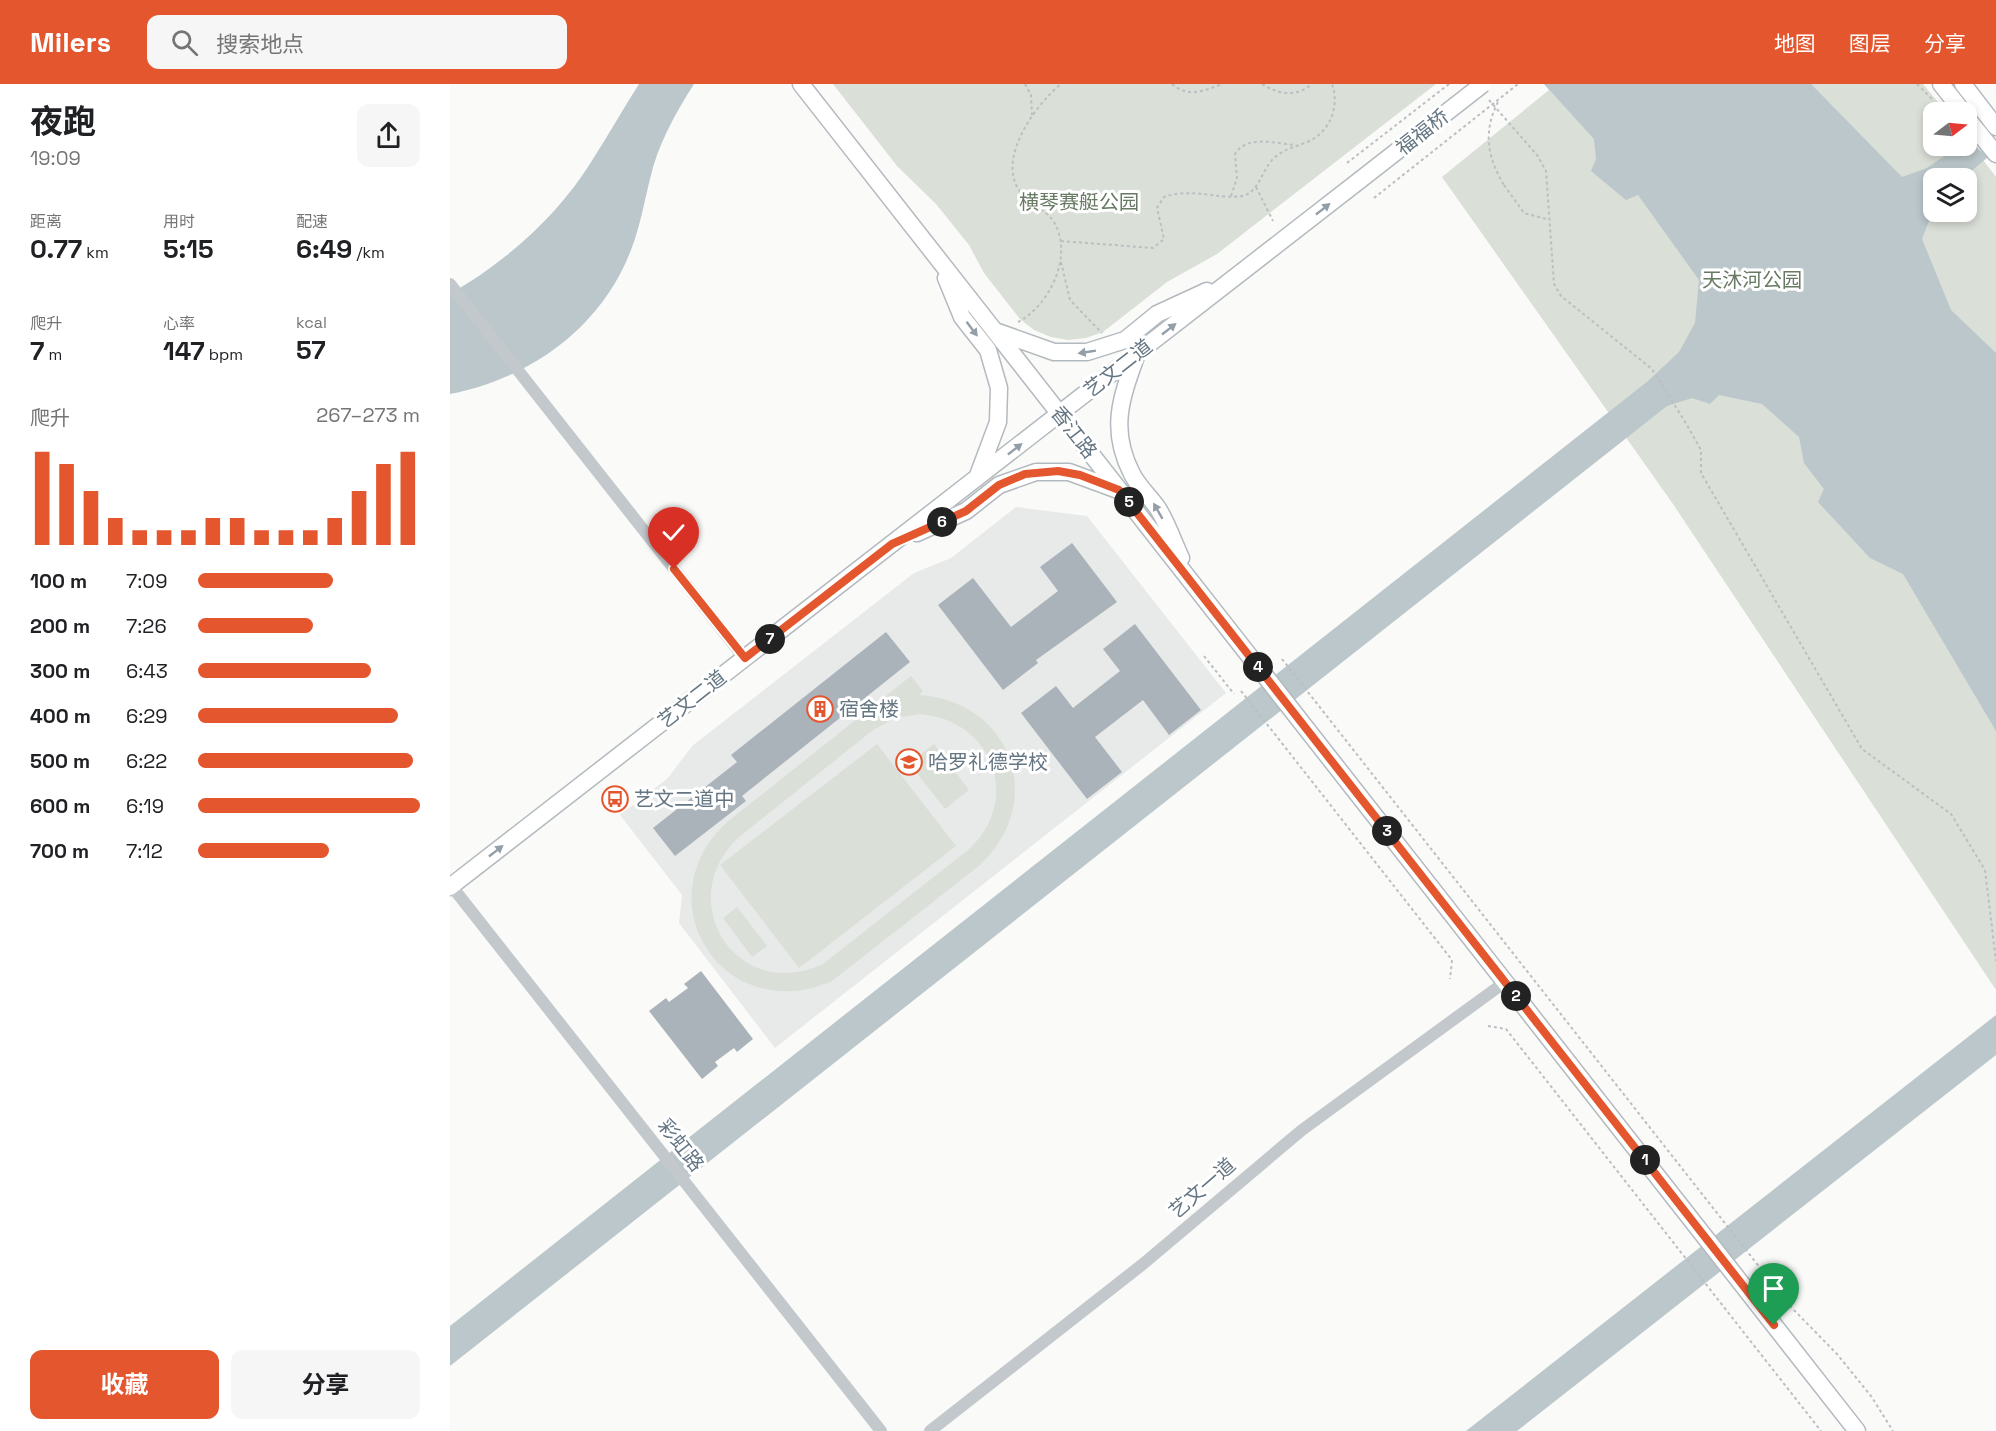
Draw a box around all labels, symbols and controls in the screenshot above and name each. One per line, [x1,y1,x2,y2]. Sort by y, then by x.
search box [147,15,567,69]
text: Milers [30,24,111,60]
icon: search [168,26,201,59]
text: 搜索地点 [216,30,304,58]
text: 地图 [1774,30,1816,57]
text: 图层 [1849,30,1891,57]
text: 分享 [1924,30,1966,57]
text: 夜跑 [30,101,96,143]
north arrow [1923,102,1977,156]
map controls [1923,102,1977,222]
street label: 福福桥 [1390,103,1454,161]
button: share [357,104,420,167]
text: 19:09 [30,145,81,171]
button: layers [1923,168,1977,222]
park label: 横琴赛艇公园 [1019,189,1139,215]
one-way arrow [1315,203,1331,216]
text: 距离 [30,211,62,232]
text: 用时 [163,211,195,232]
text: 配速 [296,211,328,232]
text: 0.77 [30,232,82,266]
text: 5:15 [163,232,214,266]
text: 6:49 [296,232,352,266]
text: km [82,242,109,263]
text: /km [352,242,385,263]
park label: 天沐河公园 [1702,267,1802,293]
text: kcal [296,312,327,333]
text: 爬升 [30,313,62,334]
text: 心率 [163,313,195,334]
one-way arrow [966,321,978,337]
one-way arrow [1161,323,1177,335]
text: 57 [296,333,326,367]
street label: 艺文二道 [1078,333,1158,403]
text: 7 [30,334,44,368]
text: 147 [163,334,205,368]
text: m [44,344,62,365]
text: bpm [205,344,243,365]
one-way arrow [1078,347,1097,356]
street label: 香江路 [1045,400,1103,464]
text: 267–273 m [316,402,420,428]
text: 爬升 [30,405,70,431]
one-way arrow [1007,442,1023,455]
pin: 5 [1114,487,1144,517]
text: 5 [1124,491,1134,512]
one-way arrow [1153,503,1164,519]
pin [648,507,699,569]
pin: 6 [927,507,957,537]
text: 6 [937,511,947,532]
icon: check [657,516,690,549]
text: 100 m [30,568,87,594]
text: 7:09 [126,568,167,594]
text: 200 m [30,613,90,639]
text: 7:26 [126,613,167,639]
pin: 7 [755,624,785,654]
text: 7 [766,628,774,649]
pin: 4 [1243,652,1273,682]
text: 4 [1253,656,1263,677]
text: 300 m [30,658,90,684]
text: 6:43 [126,658,168,684]
street label: 艺文二道 [652,664,732,734]
building icon: 宿舍楼 [805,694,835,724]
place label: 宿舍楼 [839,696,899,722]
text: 400 m [30,703,91,729]
text: 6:29 [126,703,168,729]
school or university icon: 哈罗礼德学校 [894,747,924,777]
text: 500 m [30,748,90,774]
text: 6:22 [126,748,167,774]
place label: 哈罗礼德学校 [928,749,1048,775]
bus stop icon: 艺文二道中 [600,784,630,814]
place label: 艺文二道中 [634,786,734,812]
text: 600 m [30,793,90,819]
text: 6:19 [126,793,164,819]
pin: 3 [1372,816,1402,846]
text: 3 [1382,820,1392,841]
text: 700 m [30,838,89,864]
text: 7:12 [126,838,163,864]
one-way arrow [488,845,504,858]
pin: 2 [1501,981,1531,1011]
text: 2 [1511,985,1521,1006]
street label: 彩虹路 [652,1113,710,1177]
pin: 1 [1630,1145,1660,1175]
text: 1 [1641,1149,1649,1170]
street label: 艺文一道 [1163,1152,1241,1224]
pin [1748,1263,1799,1325]
icon: arrive [1757,1272,1790,1305]
button: 收藏 [30,1350,219,1419]
button: 分享 [231,1350,420,1419]

